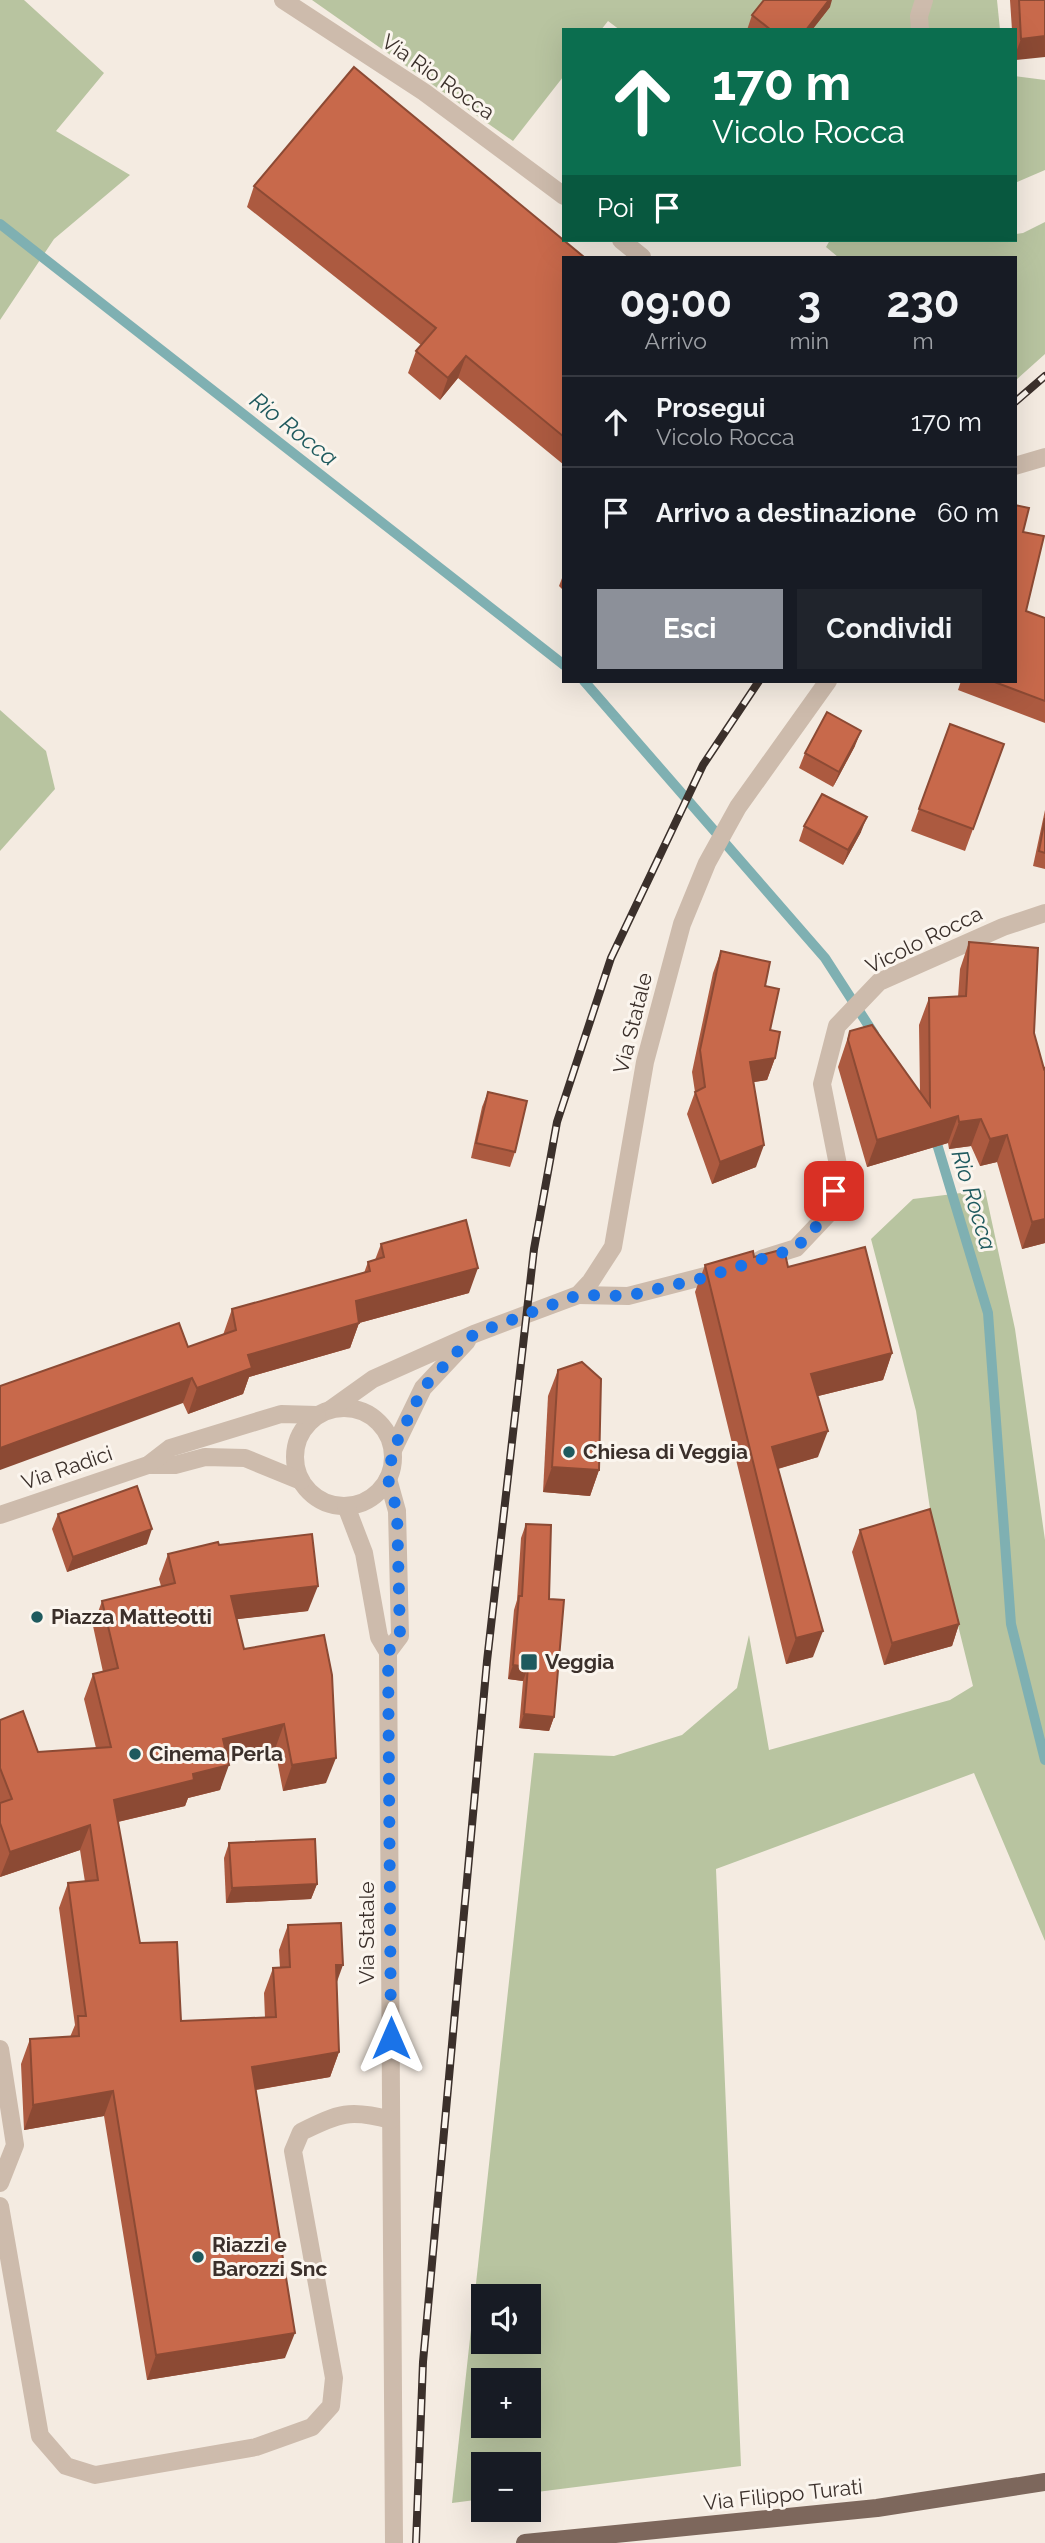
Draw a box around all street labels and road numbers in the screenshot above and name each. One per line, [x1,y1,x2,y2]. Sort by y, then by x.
street label: Via Rio Rocca [377,29,499,125]
street label: Vicolo Rocca [861,901,986,979]
street label: Via Statale [608,970,657,1076]
street label: Via Radici [18,1440,116,1495]
street label: Via Statale [354,1881,379,1985]
street label: Via Filippo Turati [702,2474,864,2515]

